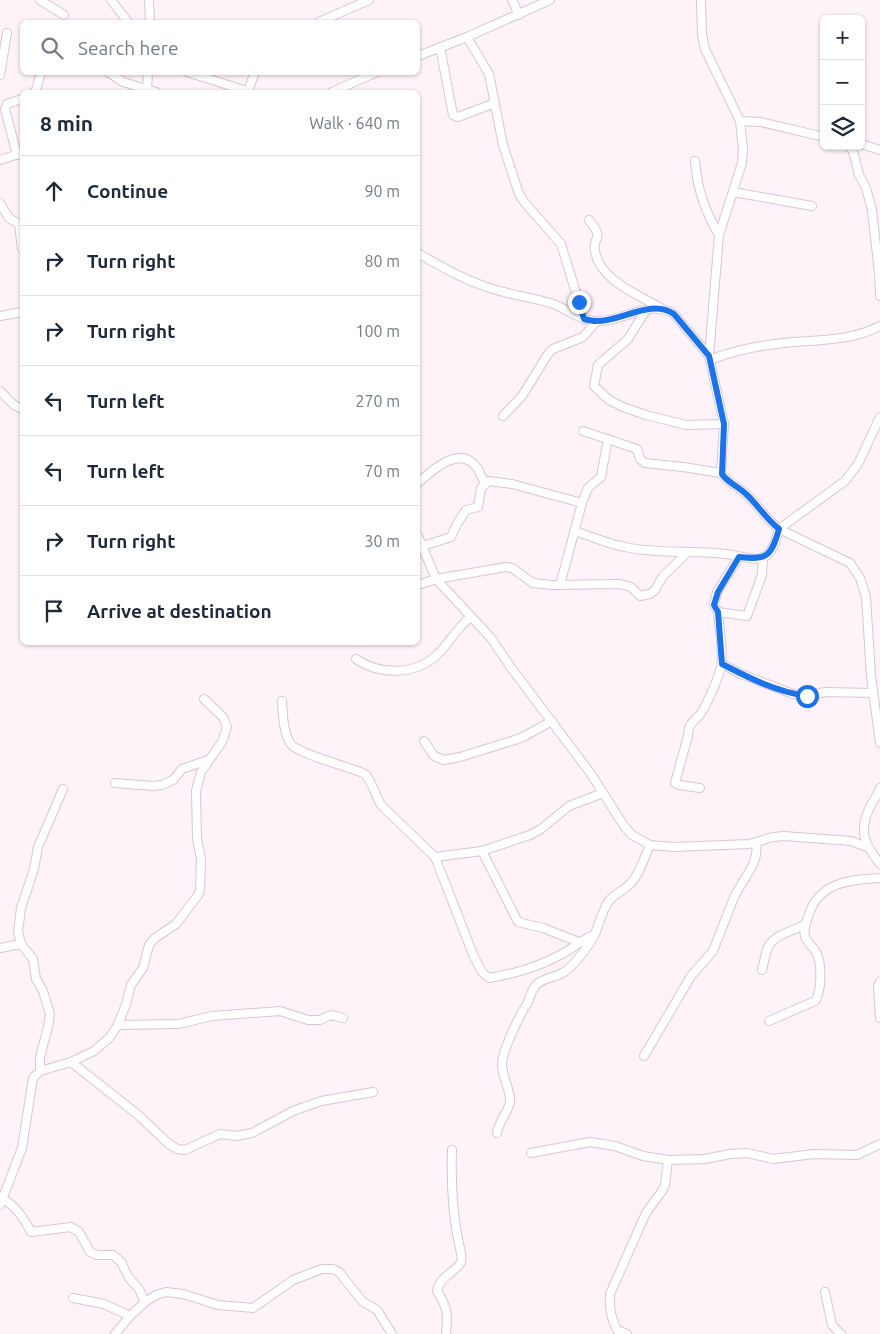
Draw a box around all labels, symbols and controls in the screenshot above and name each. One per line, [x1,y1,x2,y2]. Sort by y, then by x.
map controls [820,15,865,150]
button: + [820,15,865,60]
search box [20,20,420,75]
icon: search [38,34,66,62]
text: Search here [78,37,178,59]
button: − [820,60,865,105]
button: layers [820,105,865,150]
text: 8 min [40,111,93,135]
text: Walk · 640 m [309,114,400,132]
icon: ahead [40,177,68,205]
text: Continue [87,180,168,202]
text: 90 m [364,182,400,200]
icon: right [40,247,68,275]
text: Turn right [87,250,175,272]
text: 80 m [364,252,400,270]
route end [568,291,591,314]
icon: right [40,317,68,345]
text: Turn right [87,320,175,342]
text: 100 m [355,322,400,340]
icon: left [40,387,68,415]
text: Turn left [87,390,165,412]
text: 270 m [355,392,400,410]
icon: left [40,457,68,485]
text: Turn left [87,460,165,482]
text: 70 m [364,462,400,480]
icon: right [40,527,68,555]
text: Turn right [87,530,175,552]
text: 30 m [364,532,400,550]
icon: arrive [40,597,68,625]
text: Arrive at destination [87,600,272,622]
route start [796,685,819,708]

